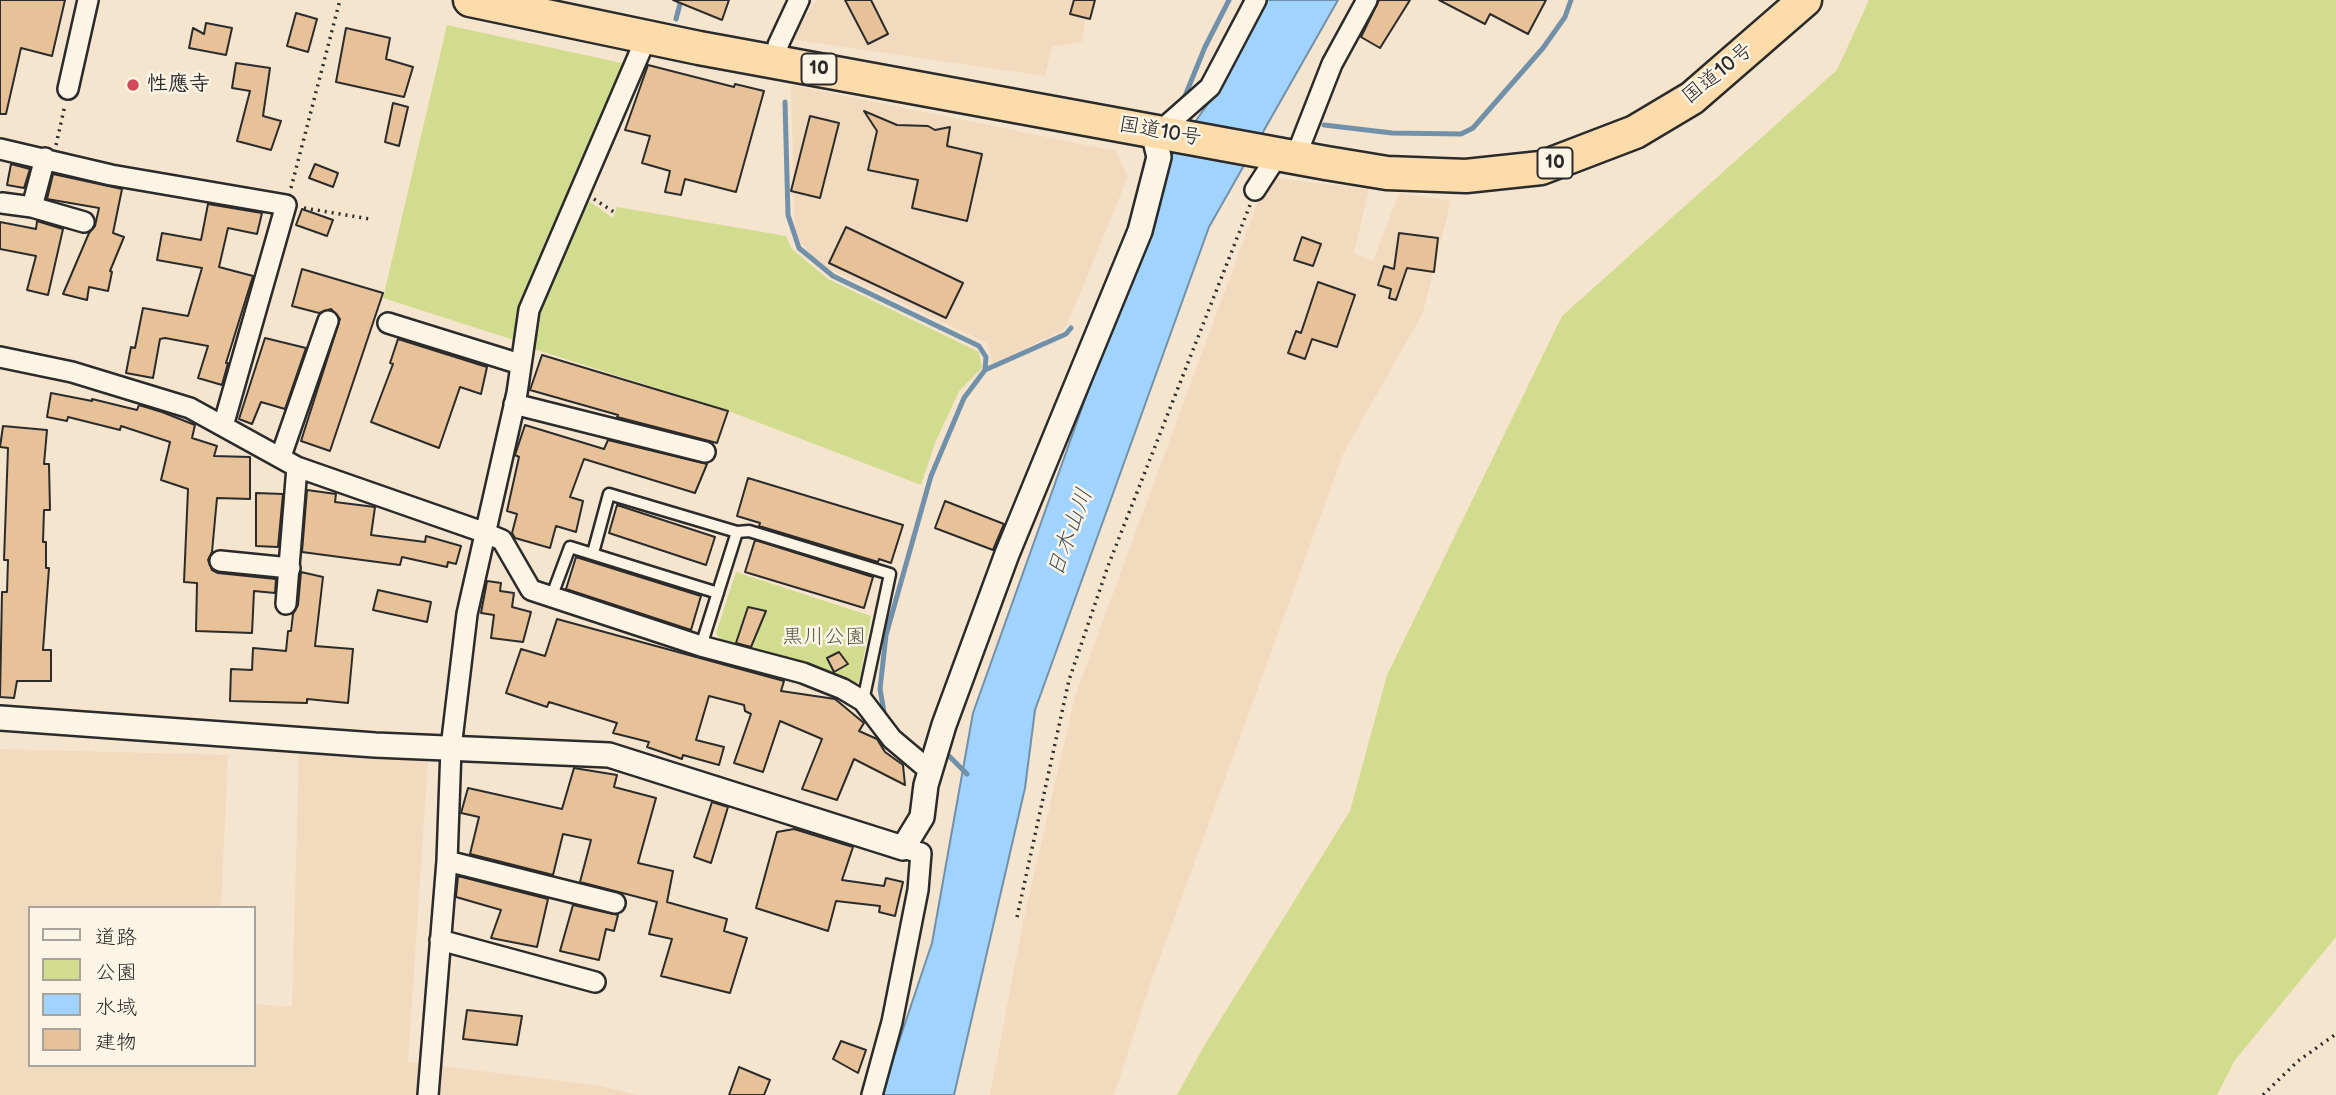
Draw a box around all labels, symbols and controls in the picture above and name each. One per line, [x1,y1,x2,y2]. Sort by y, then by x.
street label: 国道10号 [1678,38,1758,110]
road number: 10 [802,54,836,85]
place label: 性應寺 [147,72,210,98]
marker: 性應寺 [125,77,141,93]
street label: 国道10号 [1117,112,1203,152]
road number: 10 [1538,148,1572,178]
water label: 日木山川 [1042,485,1100,581]
park label: 黒川公園 [782,625,866,651]
legend [28,906,256,1067]
text: 道路 [95,925,137,950]
text: 公園 [95,960,137,985]
text: 水域 [95,995,137,1020]
text: 建物 [95,1030,137,1055]

